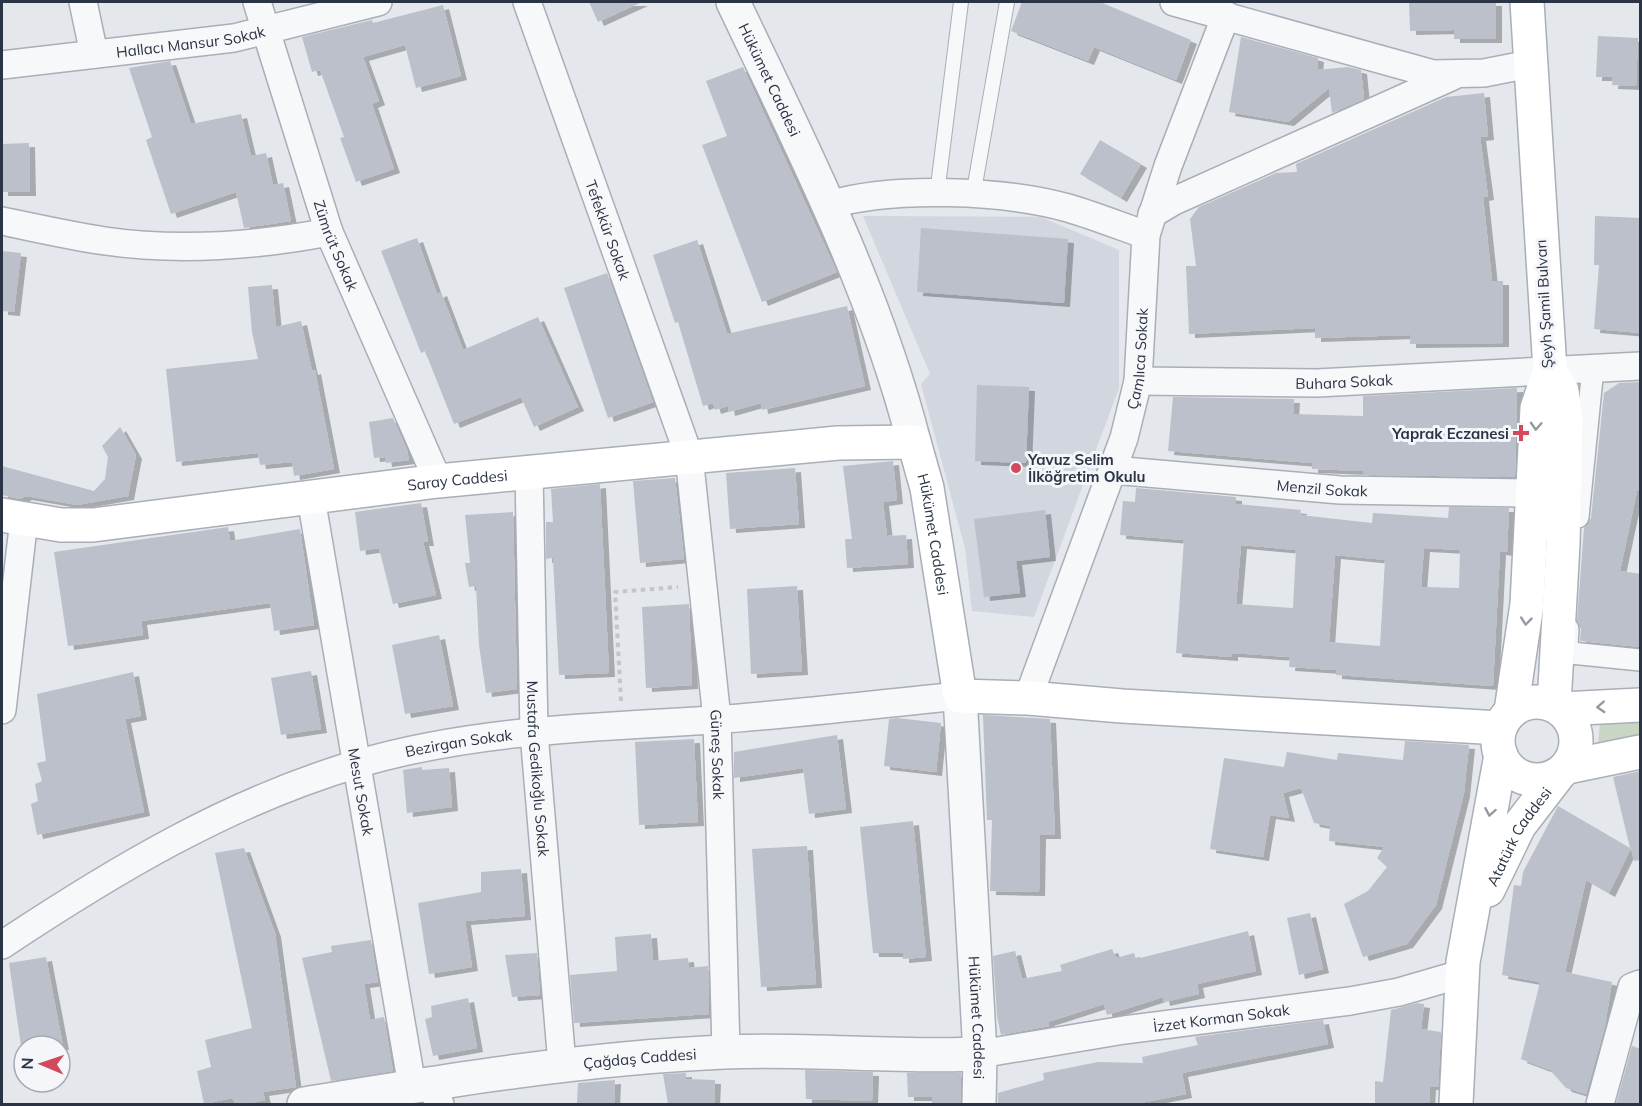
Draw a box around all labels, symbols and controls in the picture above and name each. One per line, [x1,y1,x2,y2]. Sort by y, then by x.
street label: Hükümet Caddesi [735,20,805,139]
street label: Hallacı Mansur Sokak [115,21,267,61]
street label: Tefekkür Sokak [582,177,635,283]
street label: Zümrüt Sokak [310,198,363,294]
street label: Şeyh Şamil Bulvarı [1531,239,1557,369]
street label: Çamlıca Sokak [1122,307,1152,411]
street label: Buhara Sokak [1295,370,1393,393]
one-way arrow [1530,421,1543,430]
place label: Yaprak Eczanesi [1391,424,1509,443]
marker: Yaprak Eczanesi [1514,426,1528,440]
place label: Yavuz Selim İlköğretim Okulu [1027,450,1146,486]
marker: Yavuz Selim İlköğretim Okulu [1009,461,1023,475]
street label: Saray Caddesi [406,465,508,494]
street label: Hükümet Caddesi [914,471,953,597]
street label: Menzil Sokak [1276,475,1368,500]
one-way arrow [1520,616,1533,625]
street label: Mustafa Gedikoğlu Sokak [523,681,554,858]
one-way arrow [1597,701,1606,714]
street label: Güneş Sokak [707,708,729,800]
street label: Bezirgan Sokak [403,725,513,761]
street label: Mesut Sokak [345,746,378,837]
street label: Atatürk Caddesi [1482,783,1555,889]
one-way arrow [1484,807,1497,817]
street label: Hükümet Caddesi [965,955,990,1079]
street label: İzzet Korman Sokak [1152,999,1291,1036]
north arrow [12,1034,72,1094]
street label: Çağdaş Caddesi [582,1044,697,1073]
text: N [17,1057,37,1070]

